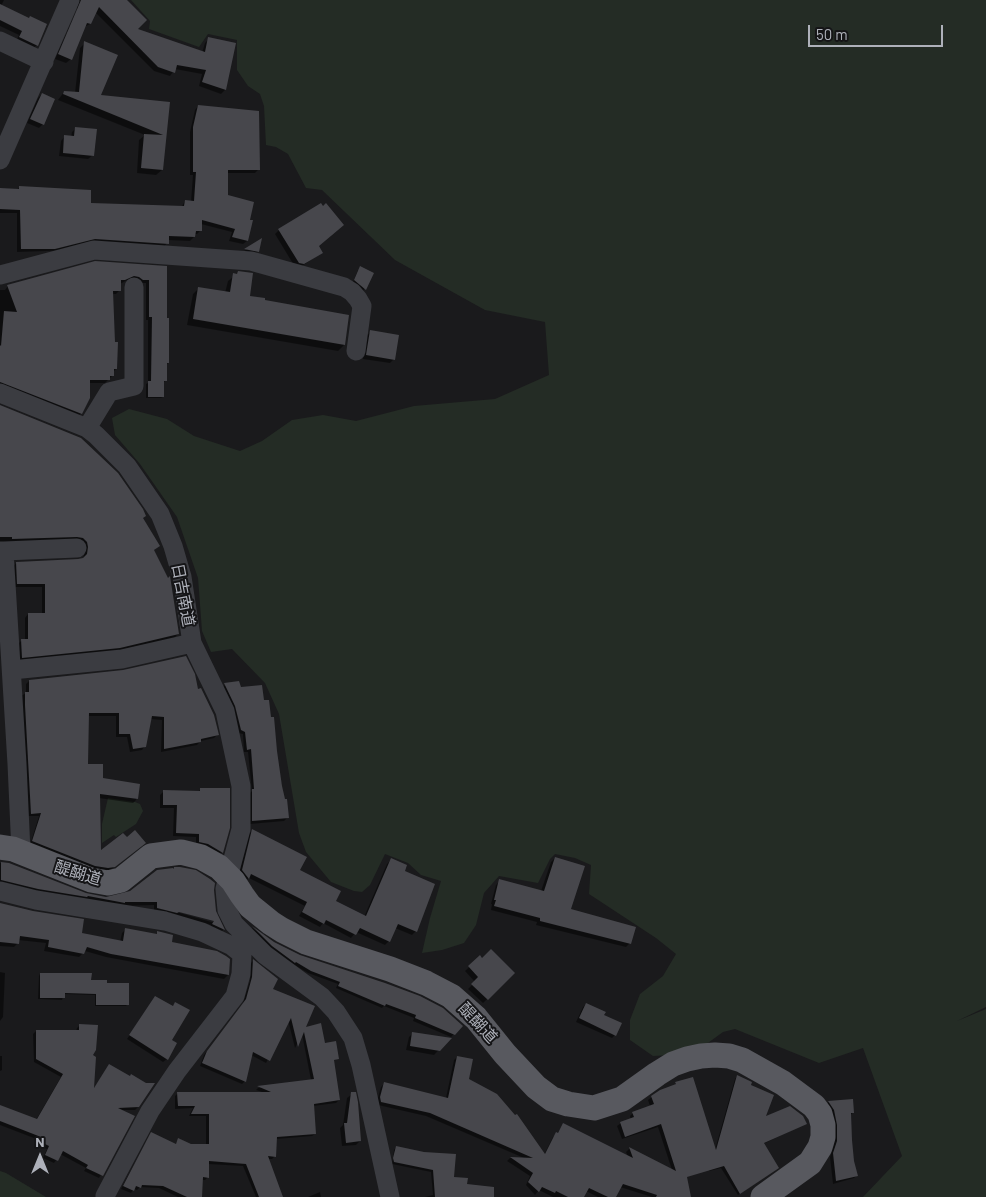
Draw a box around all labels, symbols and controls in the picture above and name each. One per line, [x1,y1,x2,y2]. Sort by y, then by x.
scale bar [811,15,946,47]
text: 50 m [816,25,848,43]
street label: 日吉南道 [167,562,199,628]
street label: 醍醐道 [52,857,104,889]
street label: 醍醐道 [455,999,501,1047]
north arrow [15,1132,65,1182]
text: N [35,1133,45,1150]

